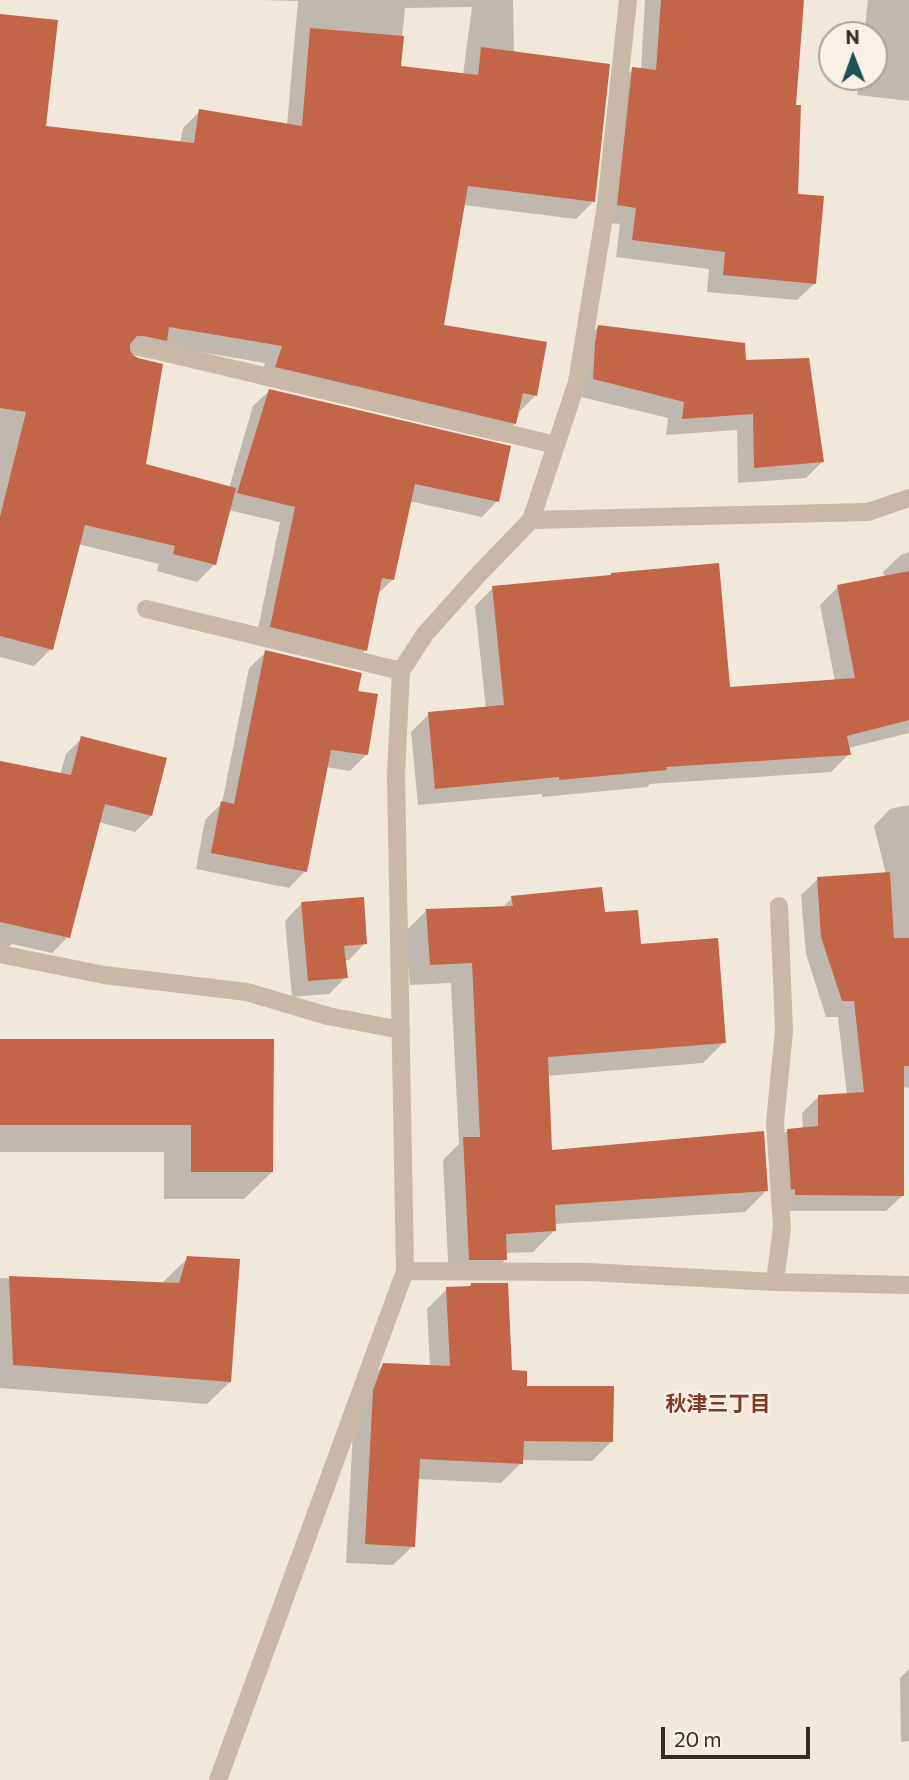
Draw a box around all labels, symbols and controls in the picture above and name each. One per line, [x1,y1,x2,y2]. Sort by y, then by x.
north arrow [818,21,888,91]
text: N [845,25,860,48]
district label: 秋津三丁目 [666,1391,770,1417]
scale bar [664,1714,813,1758]
text: 20 m [674,1726,722,1751]

